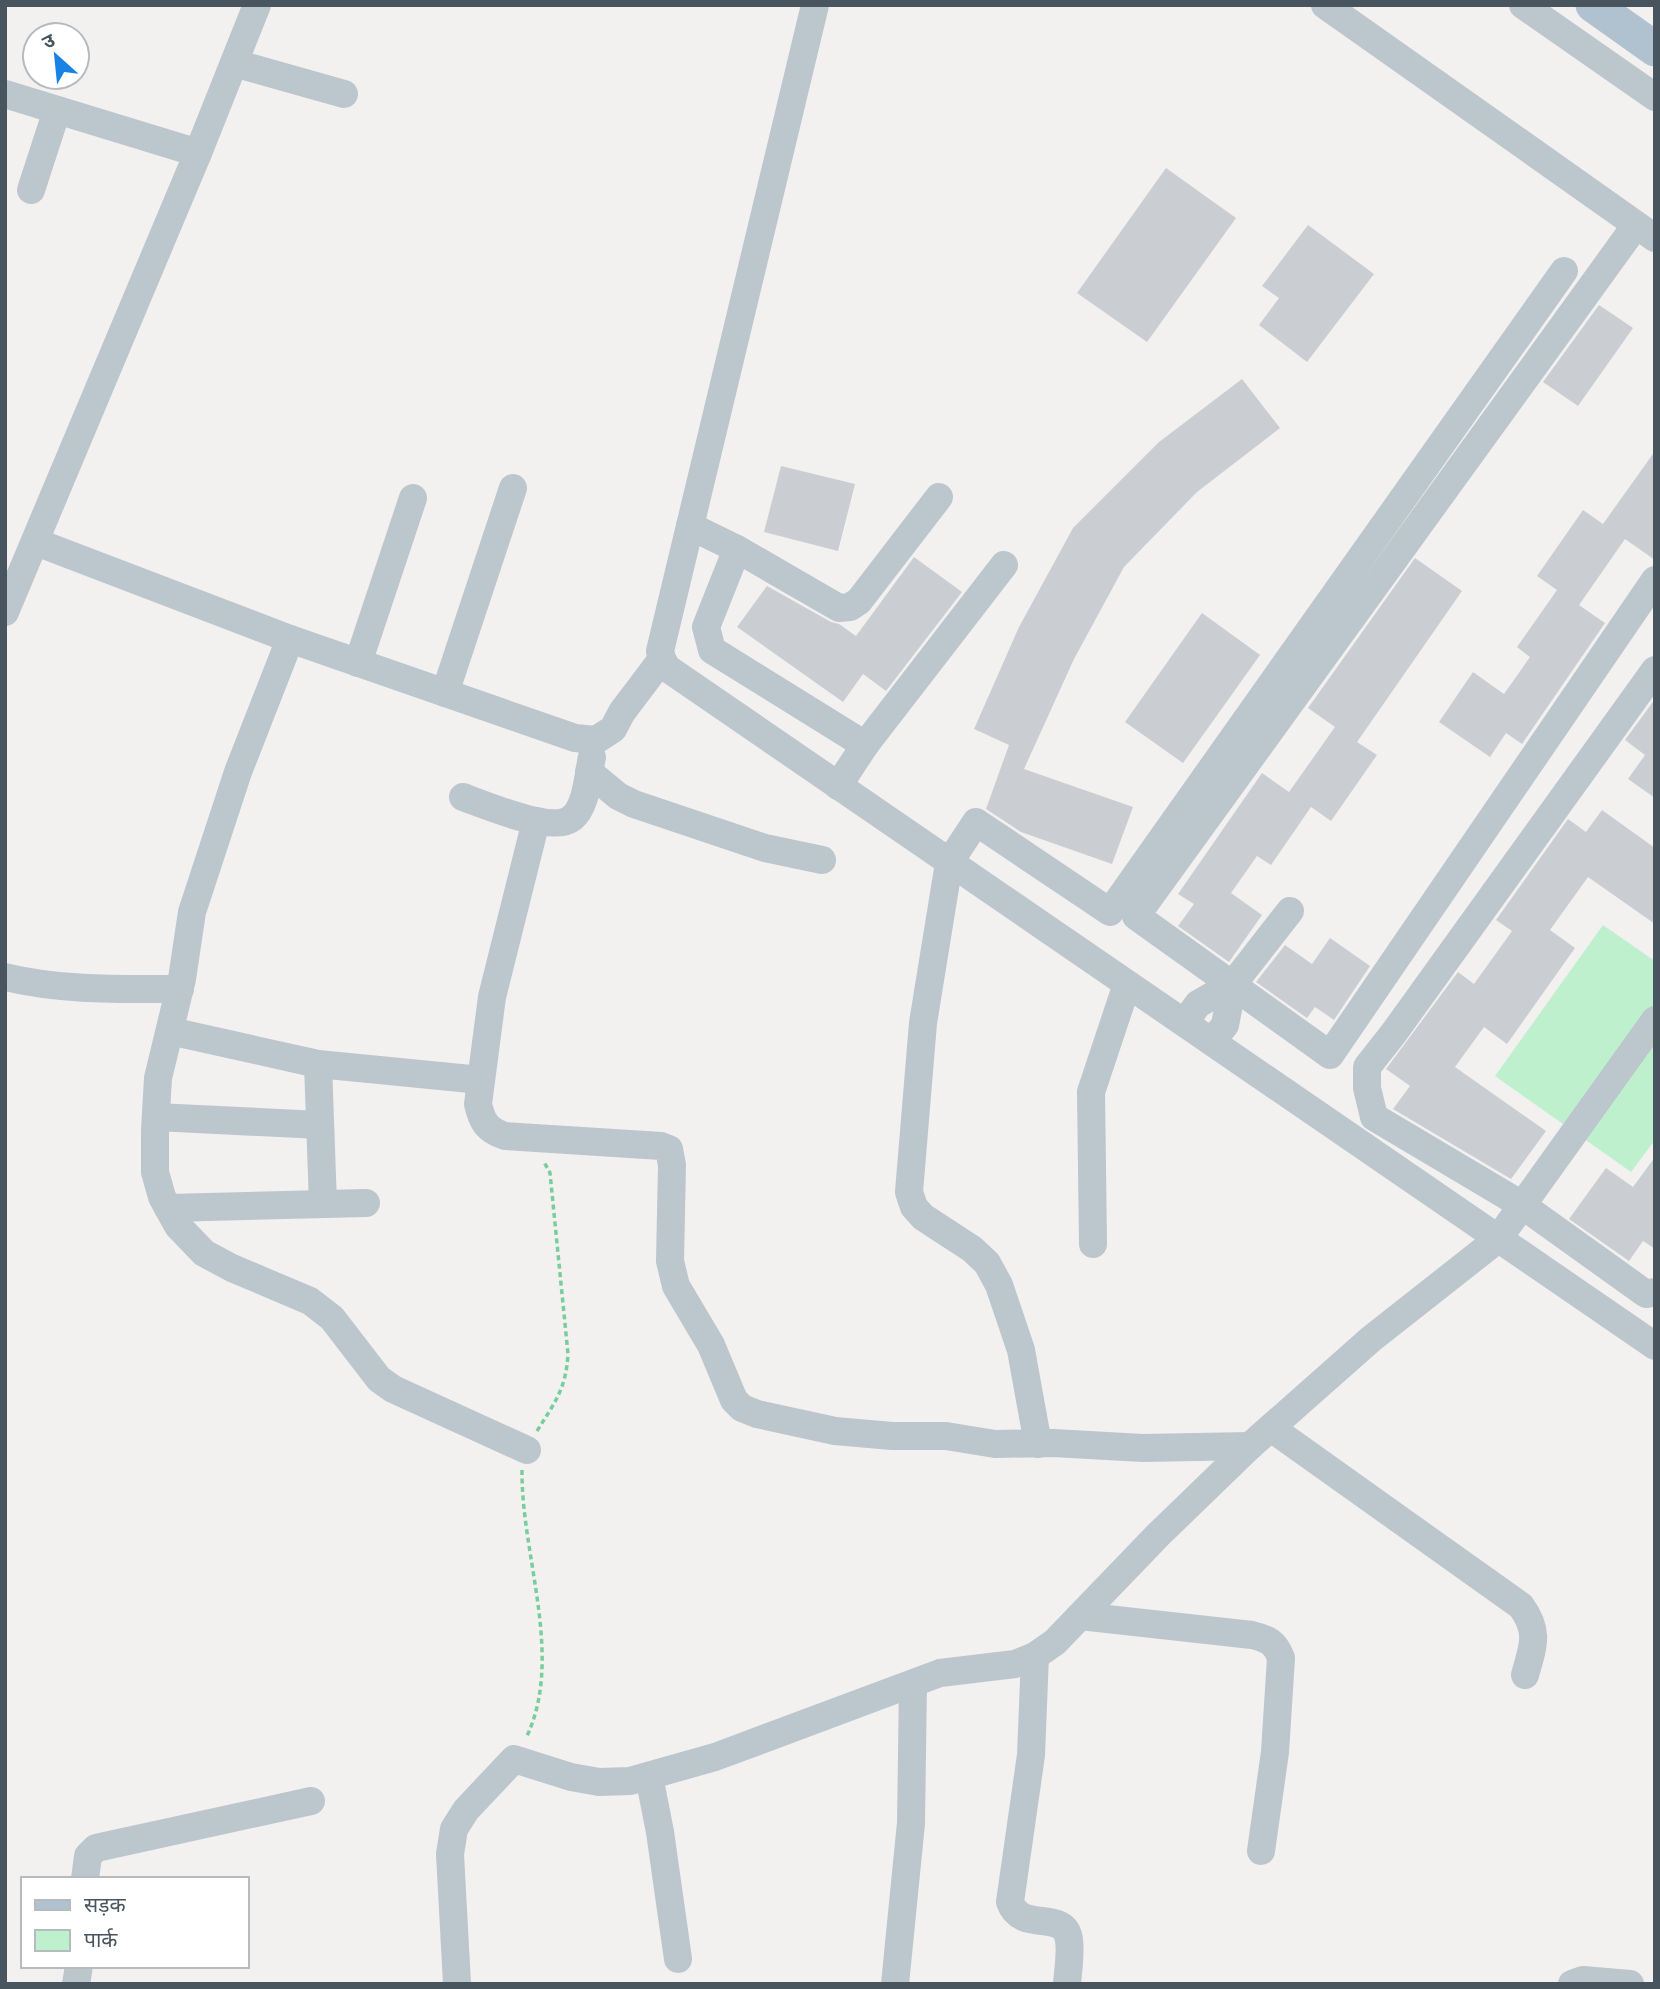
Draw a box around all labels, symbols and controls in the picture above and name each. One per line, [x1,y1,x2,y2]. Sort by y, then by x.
north arrow [21,21,91,91]
text: उ [38,27,60,55]
legend [21,1877,248,1968]
text: सड़क [84,1891,126,1919]
text: पार्क [84,1926,118,1954]

